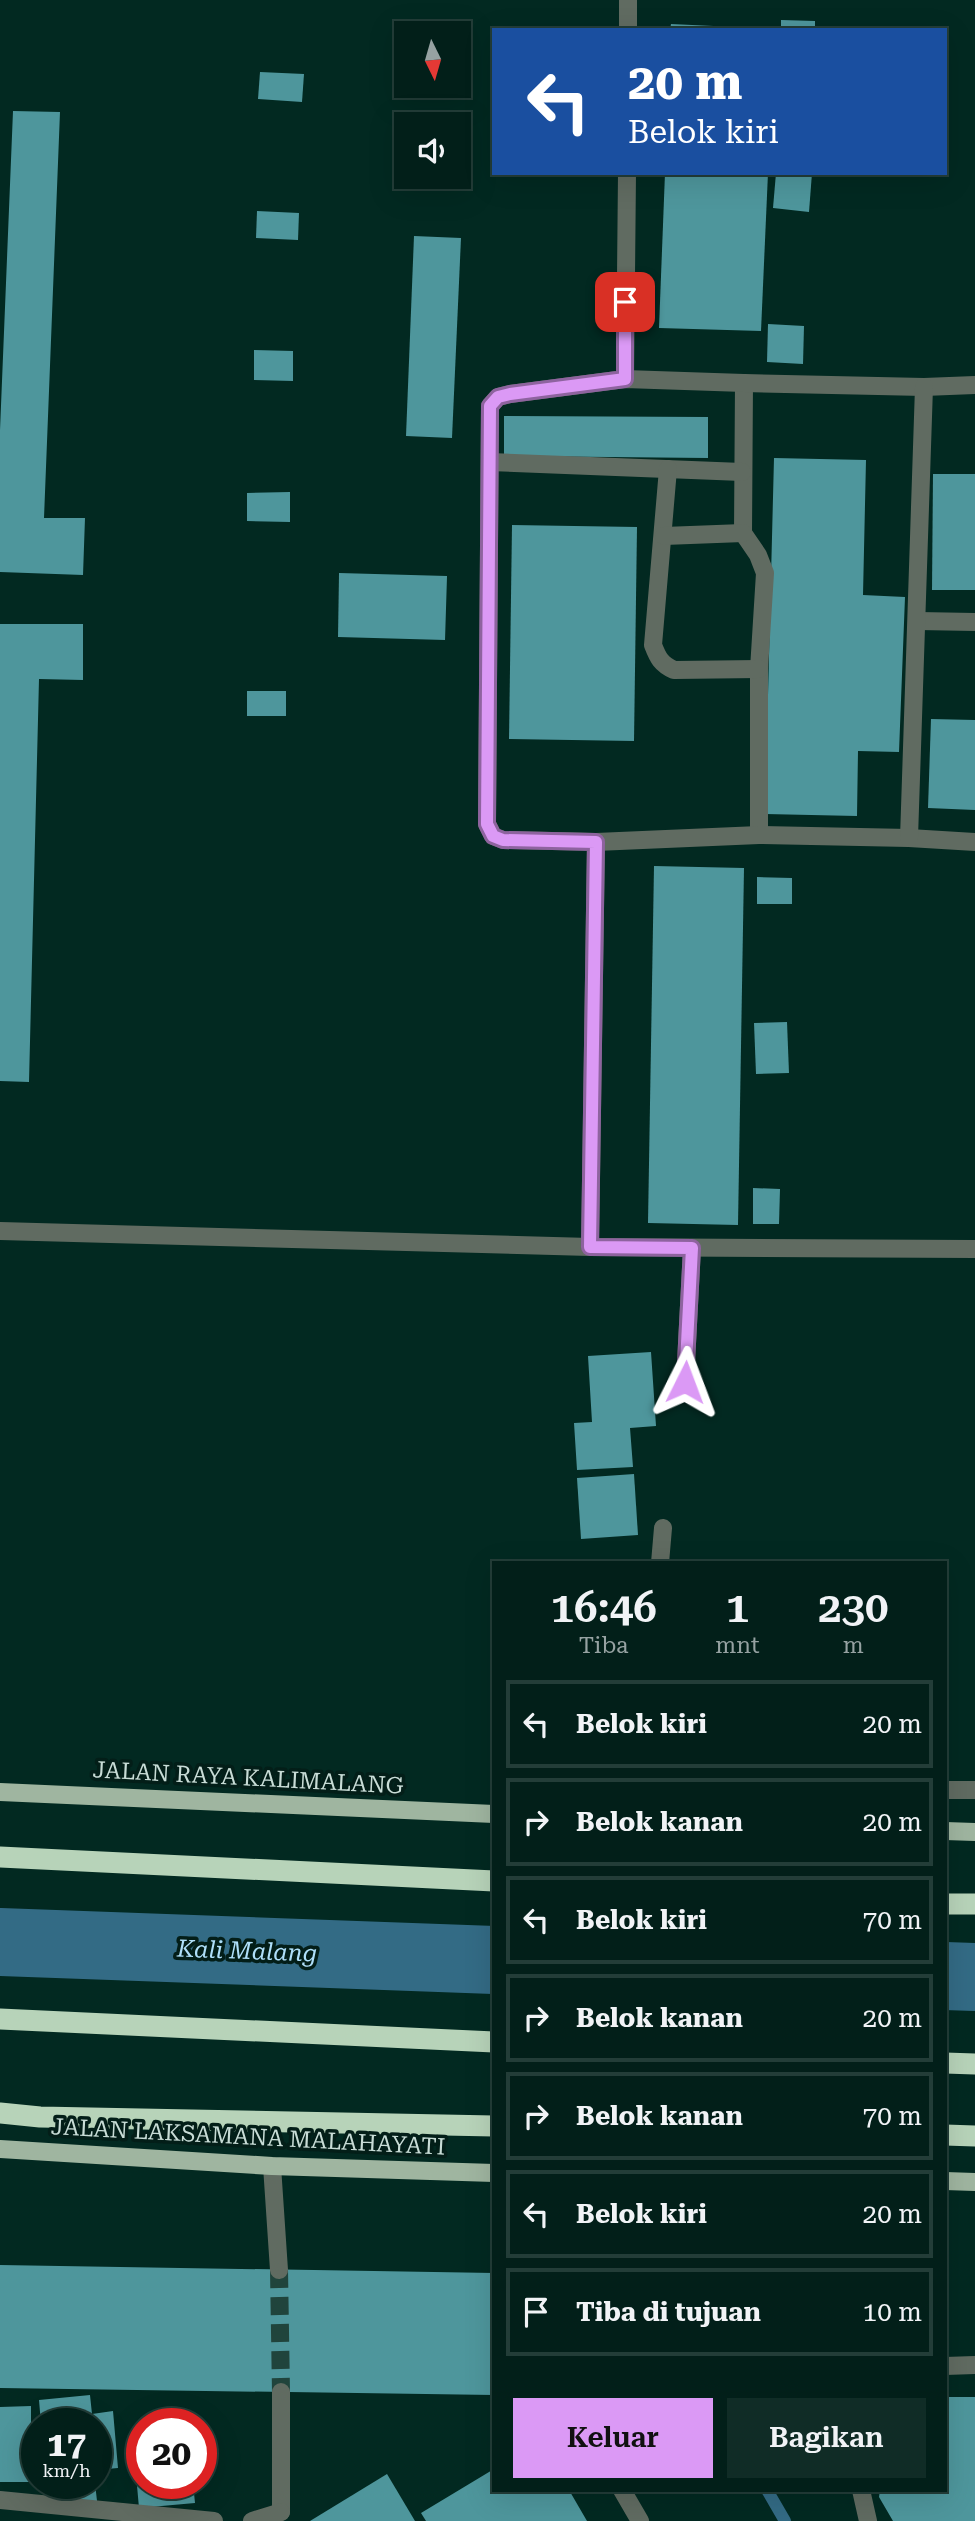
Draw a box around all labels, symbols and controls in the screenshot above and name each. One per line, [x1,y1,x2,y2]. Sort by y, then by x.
north arrow [394,21,471,98]
map controls [394,21,471,189]
text: 20 m [628,54,743,111]
icon: left [513,56,604,147]
button: sound [394,112,471,189]
text: Belok kiri [628,113,779,151]
pin [595,272,655,332]
icon: arrive [606,283,644,321]
position arrow [648,1345,722,1419]
text: 16:46 [550,1583,657,1632]
text: 1 [726,1583,749,1632]
text: 230 [818,1583,889,1632]
text: Tiba [579,1632,629,1659]
text: mnt [715,1632,760,1659]
text: m [843,1632,864,1659]
icon: left [517,1705,555,1743]
text: Belok kiri [576,1709,707,1739]
text: 20 m [863,1709,922,1739]
street label: JALAN RAYA KALIMALANG [92,1756,404,1800]
icon: right [517,1803,555,1841]
text: Belok kanan [576,1807,743,1837]
text: 20 m [863,1807,922,1837]
icon: left [517,1901,555,1939]
text: Belok kiri [576,1905,707,1935]
text: 70 m [863,1905,922,1935]
water label: Kali Malang [175,1935,318,1967]
icon: right [517,1999,555,2037]
text: Belok kanan [576,2003,743,2033]
text: 20 m [863,2003,922,2033]
icon: right [517,2097,555,2135]
text: Belok kanan [576,2101,743,2131]
text: 70 m [863,2101,922,2131]
street label: JALAN LAKSAMANA MALAHAYATI [50,2113,446,2161]
icon: left [517,2195,555,2233]
text: Belok kiri [576,2199,707,2229]
text: 20 m [863,2199,922,2229]
icon: arrive [517,2293,555,2331]
text: Tiba di tujuan [576,2297,761,2327]
text: 10 m [863,2297,922,2327]
button: Keluar [513,2398,713,2478]
button: Bagikan [727,2398,926,2478]
speed limit sign: 20 [126,2408,217,2499]
text: 17 [47,2424,86,2465]
text: km/h [42,2460,91,2481]

